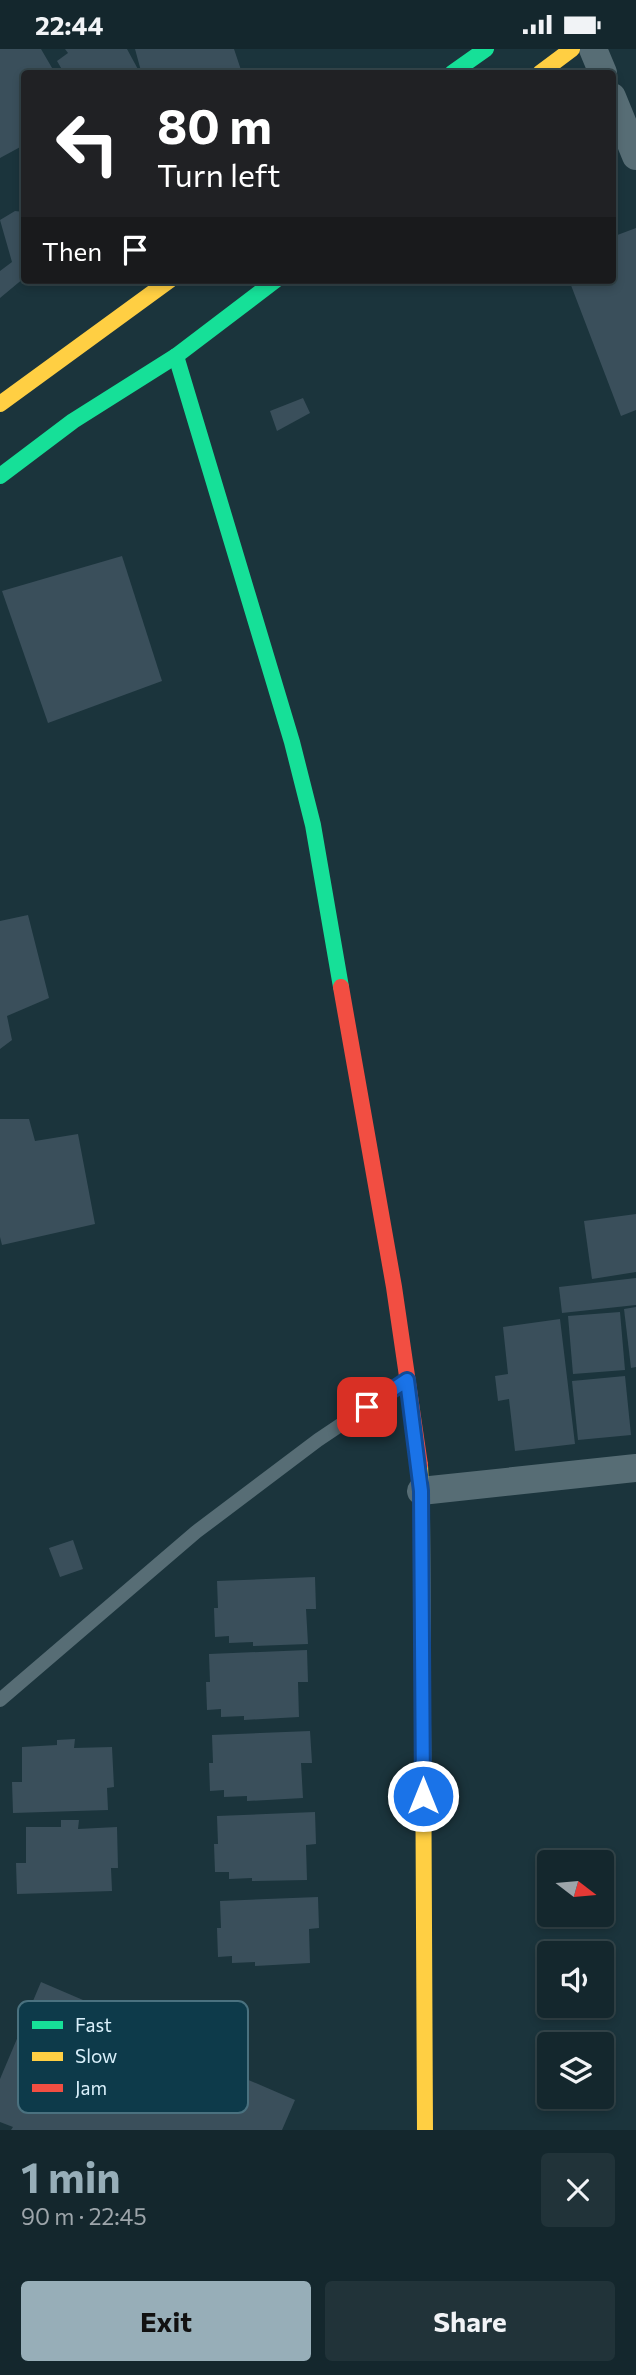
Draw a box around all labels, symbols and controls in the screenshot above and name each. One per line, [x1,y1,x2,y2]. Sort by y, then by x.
text: 22:44 [35,9,103,40]
text: 80 m [157,94,272,154]
icon: left [42,98,133,189]
text: Turn left [157,154,281,194]
icon: arrive [116,231,154,269]
text: Then [42,235,102,266]
pin [337,1377,397,1437]
icon: arrive [348,1388,386,1426]
position arrow [386,1759,460,1833]
north arrow [537,1850,614,1927]
map controls [537,1850,614,2109]
button: sound [537,1941,614,2018]
legend [18,2001,248,2113]
text: Fast [75,2013,112,2036]
button: layers [537,2032,614,2109]
text: Slow [75,2044,117,2067]
text: Jam [75,2076,107,2099]
text: 1 min [21,2150,121,2202]
button: close [541,2153,615,2227]
text: 90 m · 22:45 [21,2202,147,2230]
button: Exit [21,2281,311,2361]
button: Share [325,2281,615,2361]

